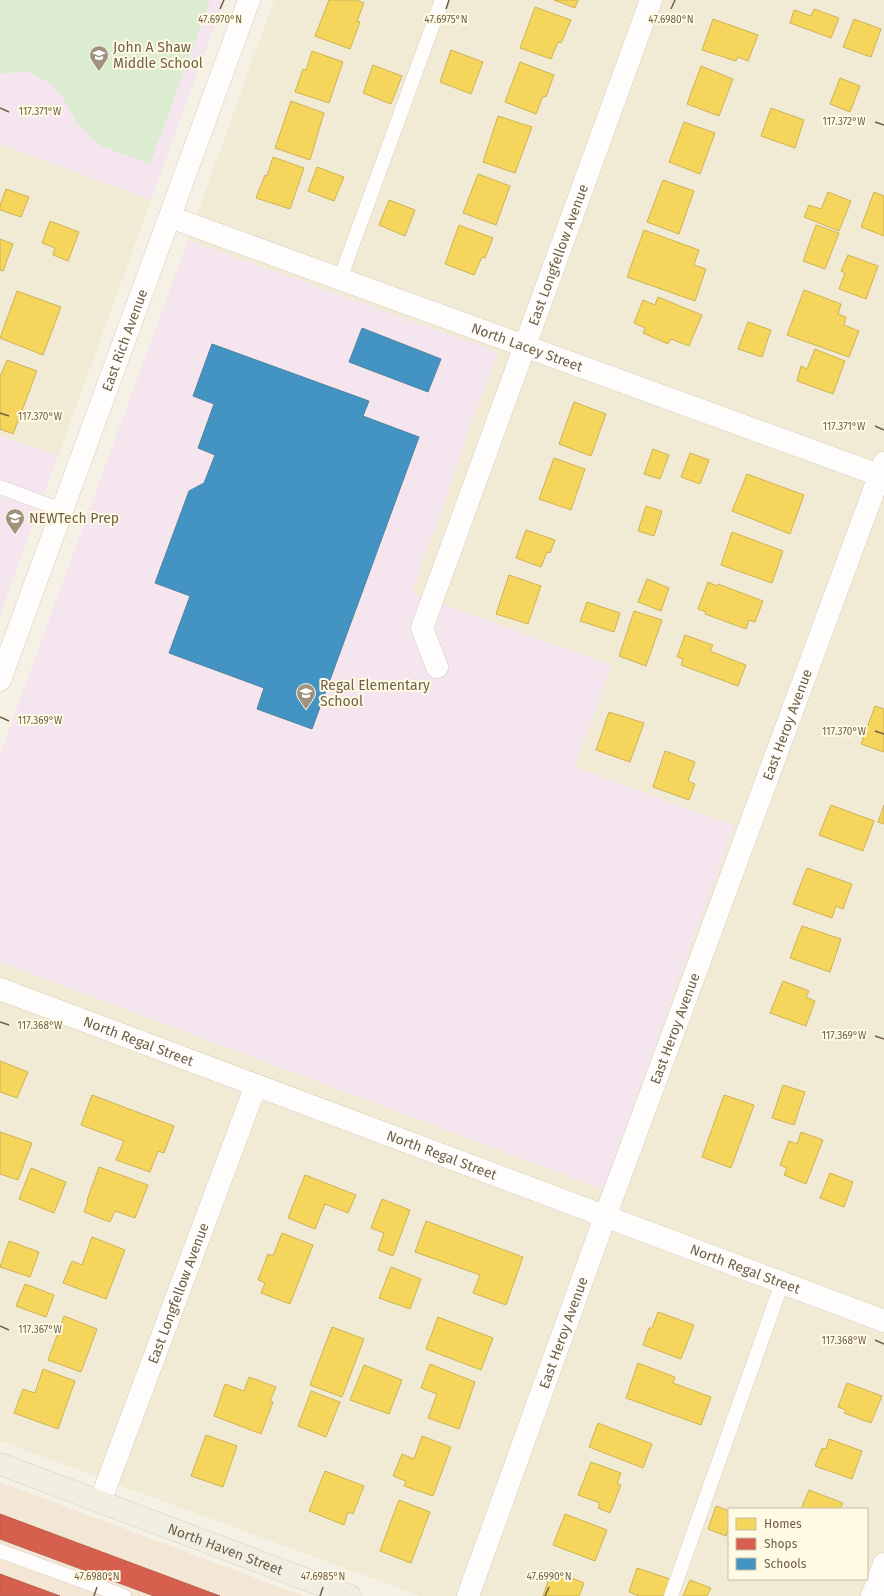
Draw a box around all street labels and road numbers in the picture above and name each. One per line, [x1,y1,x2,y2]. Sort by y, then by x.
street label: East Longfellow Avenue [525,182,592,328]
street label: East Rich Avenue [98,287,151,394]
street label: North Lacey Street [469,319,586,376]
street label: East Heroy Avenue [759,667,816,783]
street label: East Heroy Avenue [647,971,704,1087]
street label: North Regal Street [81,1013,197,1070]
street label: North Regal Street [384,1127,500,1184]
street label: East Longfellow Avenue [144,1220,213,1366]
street label: North Regal Street [688,1241,803,1298]
street label: East Heroy Avenue [536,1275,592,1391]
street label: North Haven Street [165,1520,286,1579]

